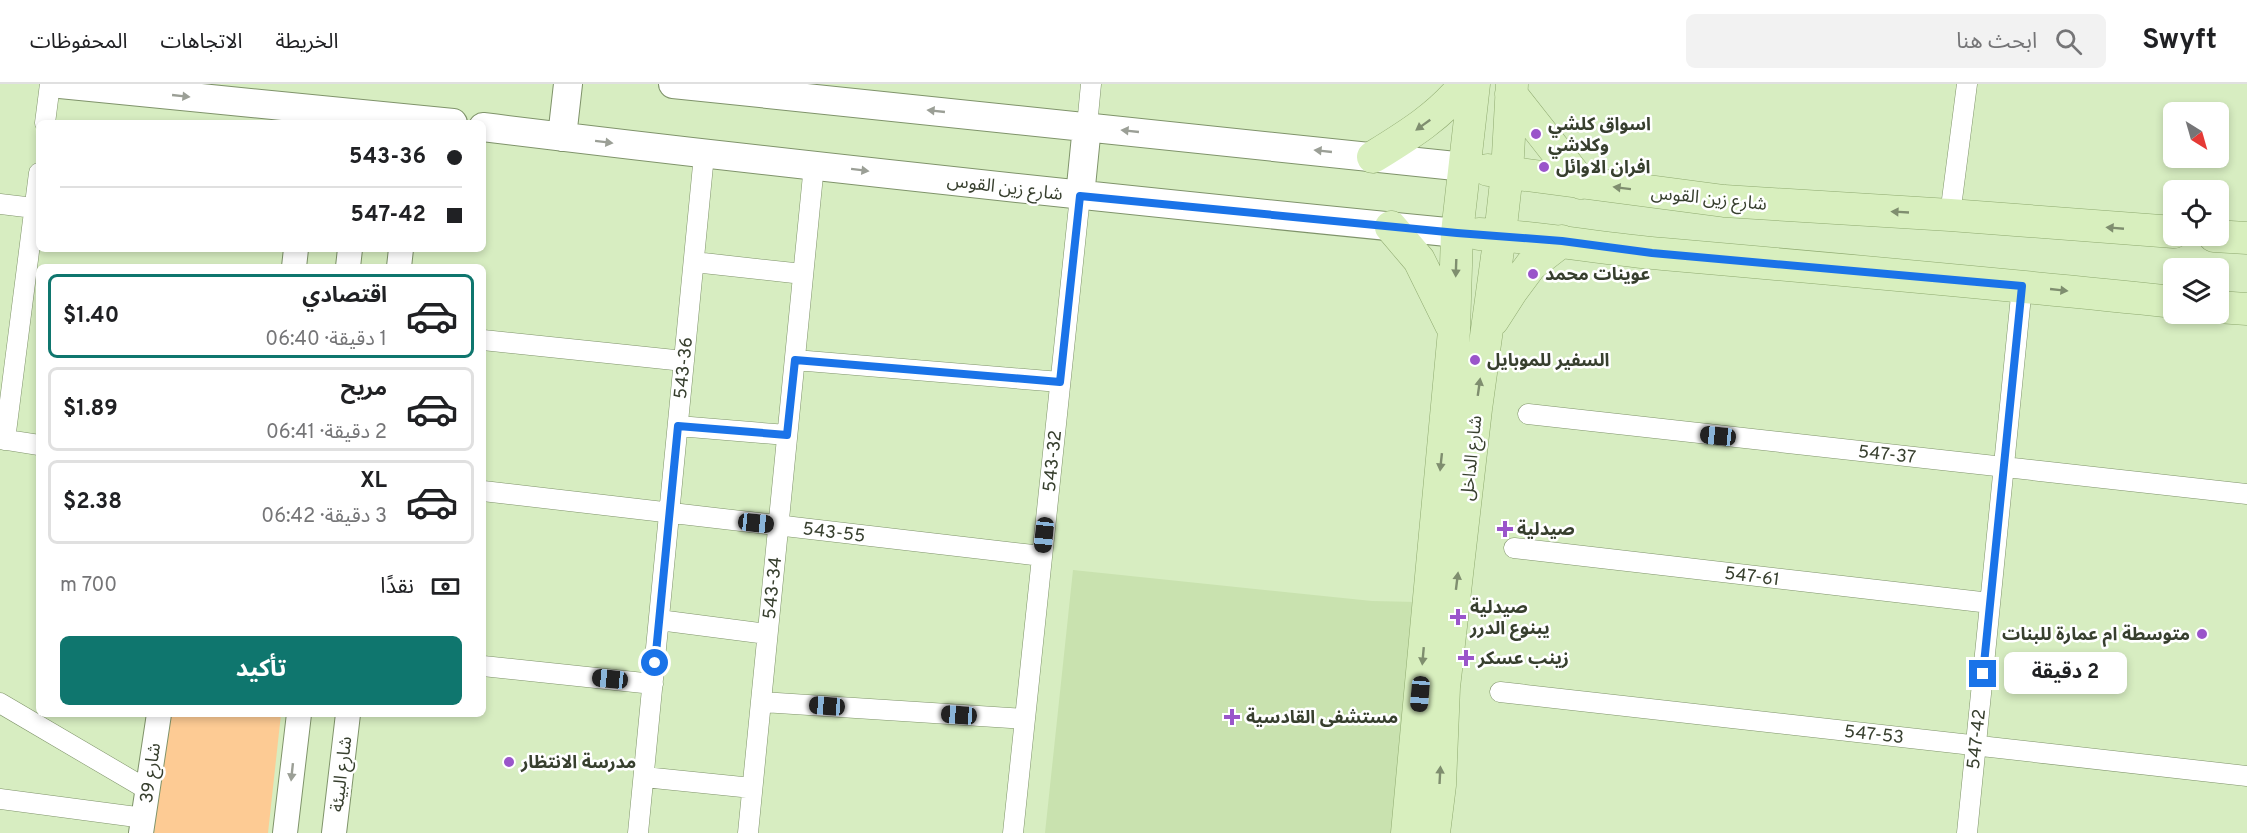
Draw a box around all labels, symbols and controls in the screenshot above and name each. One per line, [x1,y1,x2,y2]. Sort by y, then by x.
search box [1686,14,2106,68]
text: Swyft [2142,23,2217,59]
icon: search [2052,25,2085,58]
text: المحفوظات [30,29,127,56]
text: الاتجاهات [160,29,242,56]
text: الخريطة [275,29,338,56]
text: ابحث هنا [1956,29,2037,56]
one-way arrow [171,91,190,101]
north arrow [2163,102,2229,168]
map controls [2163,102,2229,324]
one-way arrow [926,106,945,115]
place label: اسواق كلشي وكلاشي [1548,114,1651,159]
one-way arrow [1416,118,1431,130]
one-way arrow [1120,126,1139,135]
marker: اسواق كلشي وكلاشي [1529,127,1543,141]
one-way arrow [594,137,613,147]
text: 543-36 [349,144,426,171]
one-way arrow [1314,146,1333,156]
place label: افران الاوائل [1556,157,1651,180]
marker: افران الاوائل [1537,160,1551,174]
one-way arrow [851,165,870,175]
street label: شارع زين القوس [946,170,1064,208]
button: locate [2163,180,2229,246]
street label: شارع زين القوس [1650,182,1768,218]
one-way arrow [1612,183,1631,193]
text: 547-42 [351,202,426,229]
one-way arrow [1890,207,1909,216]
one-way arrow [2106,223,2125,232]
one-way arrow [1451,258,1461,277]
button: layers [2163,258,2229,324]
place label: عوينات محمد [1545,264,1650,287]
marker: عوينات محمد [1526,267,1540,281]
text: اقتصادي [302,283,387,310]
one-way arrow [2049,285,2068,295]
icon: car [405,289,459,343]
text: $1.40 [63,303,119,330]
text: 1 دقيقة · 06:40 [265,327,387,353]
street label: 543-36 [670,336,699,400]
place label: السفير للموبايل [1487,350,1609,373]
marker: السفير للموبايل [1468,353,1482,367]
text: مريح [341,376,387,403]
one-way arrow [1475,377,1484,396]
icon: car [405,382,459,436]
text: $1.89 [63,396,118,423]
street label: شارع الداخل [1457,414,1489,502]
text: 2 دقيقة · 06:41 [266,420,387,446]
car [1699,425,1737,447]
street label: 543-32 [1039,429,1068,493]
street label: 547-37 [1857,441,1917,470]
one-way arrow [1436,452,1446,471]
text: XL [360,468,387,495]
icon: car [405,475,459,529]
text: $2.38 [63,489,122,516]
text: 3 دقيقة · 06:42 [261,504,387,530]
car [737,512,775,534]
car [1033,516,1055,554]
street label: 543-55 [801,518,866,549]
place label: صيدلية [1517,519,1575,542]
marker: صيدلية [1498,522,1512,536]
street label: 543-34 [759,556,788,621]
street label: 547-61 [1723,563,1781,592]
icon: cash [429,570,462,603]
one-way arrow [1452,571,1461,590]
text: 700 m [60,573,117,599]
text: نقدًا [380,574,414,601]
place label: صيدلية يبنوع الدرر [1469,597,1550,641]
marker: صيدلية يبنوع الدرر [1451,610,1465,624]
place label: متوسطة ام عمارة للبنات [2002,624,2190,647]
marker: متوسطة ام عمارة للبنات [2195,627,2209,641]
button: تأكيد [60,636,462,705]
one-way arrow [1418,647,1428,666]
place label: زينب عسكر [1477,648,1569,671]
route start [641,649,668,676]
marker: زينب عسكر [1459,651,1473,665]
callout: 2 دقيقة [2004,653,2127,695]
route end [1969,660,1996,687]
text: 2 دقيقة [2032,660,2099,686]
car [591,668,629,690]
car [1409,675,1431,713]
car [808,696,846,716]
car [940,705,978,725]
place label: مستشفى القادسية [1246,707,1398,730]
marker: مستشفى القادسية [1223,708,1241,726]
street label: 547-42 [1963,708,1992,770]
street label: 547-53 [1843,721,1905,750]
street label: شارع البيئة [326,735,360,813]
street label: شارع 39 [136,742,168,805]
place label: مدرسة الانتظار [520,752,636,775]
marker: مدرسة الانتظار [502,755,516,769]
one-way arrow [287,763,297,782]
one-way arrow [1436,765,1445,784]

